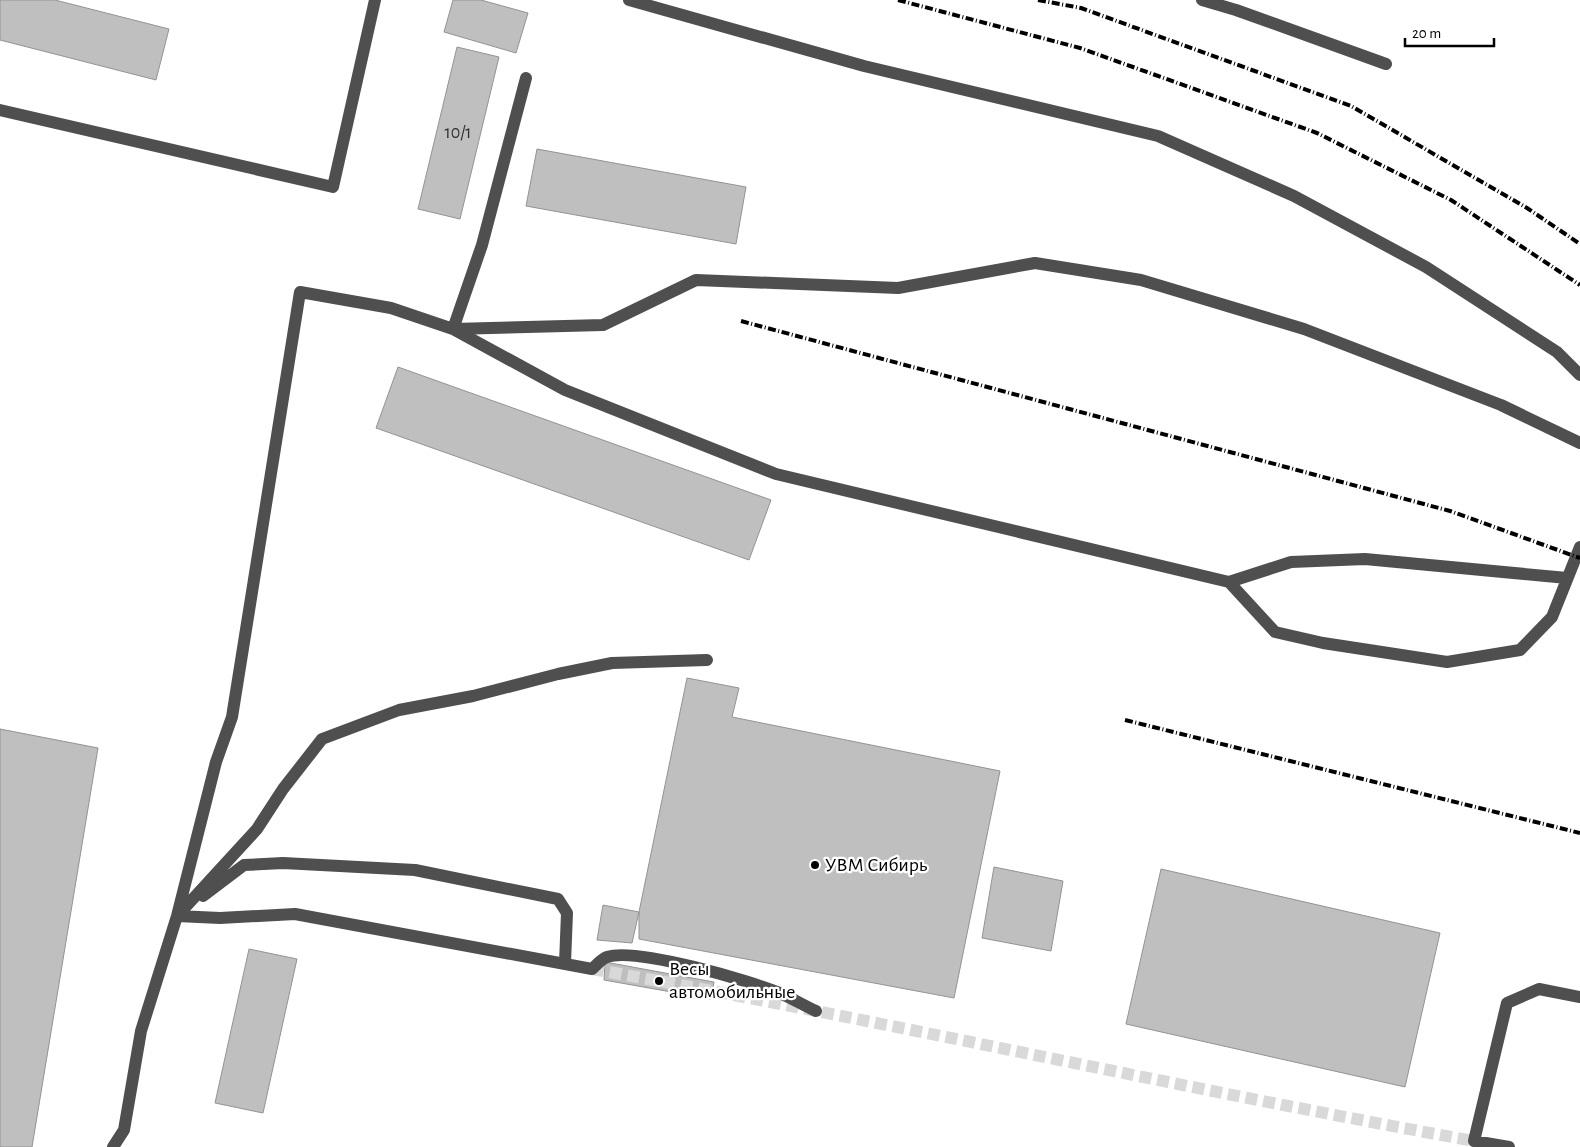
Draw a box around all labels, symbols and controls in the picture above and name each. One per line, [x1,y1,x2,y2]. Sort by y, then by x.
scale bar [1405,15,1494,47]
text: 20 m [1412,26,1441,41]
house number: 10/1 [444,124,472,142]
place label: УВМ Сибирь [825,855,928,875]
marker: УВМ Сибирь [809,859,821,871]
place label: Весы автомобильные [669,959,796,1002]
marker: Весы автомобильные [653,975,665,987]

